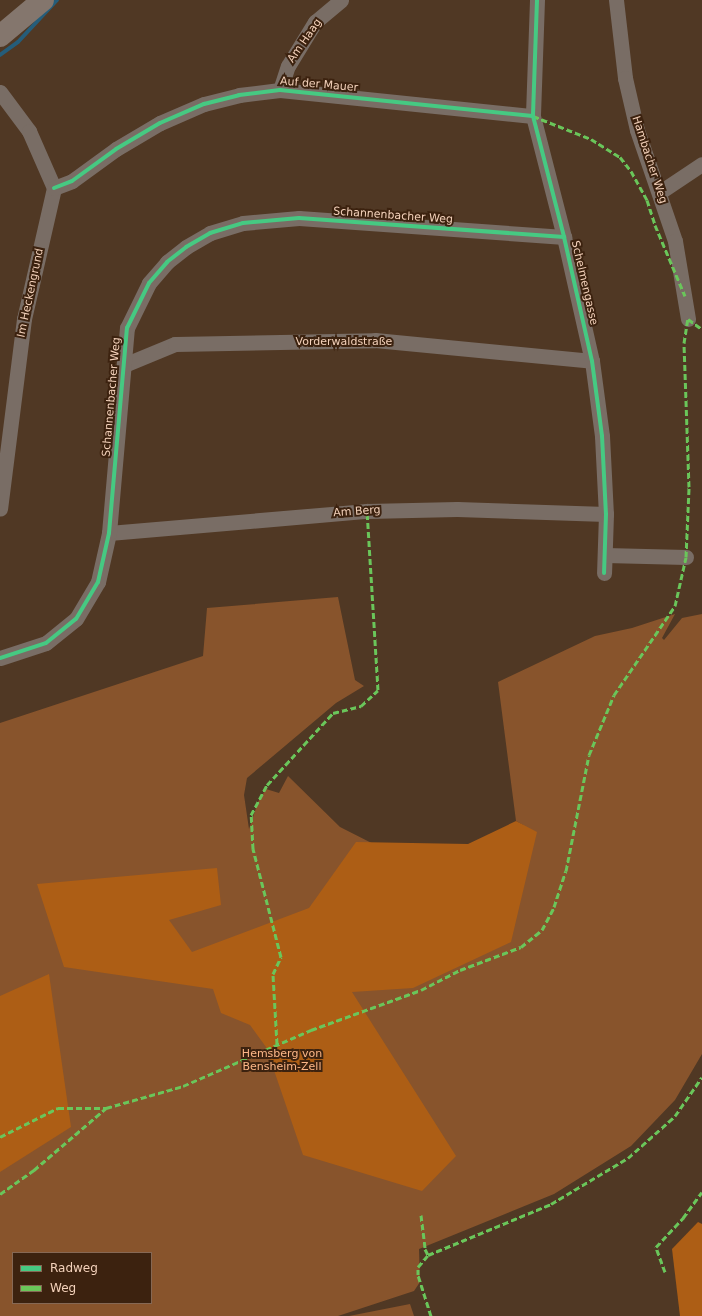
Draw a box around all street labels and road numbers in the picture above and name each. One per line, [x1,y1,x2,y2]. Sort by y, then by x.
street label: Am Haag [285,17,325,65]
street label: Auf der Mauer [280,75,358,95]
street label: Hambacher Weg [629,115,669,205]
street label: Schannenbacher Weg [333,205,453,227]
street label: Schelmengasse [568,240,600,326]
street label: Im Heckengrund [15,247,47,339]
street label: Vorderwaldstraße [296,335,392,349]
street label: Schannenbacher Weg [100,337,124,457]
street label: Am Berg [333,504,381,520]

